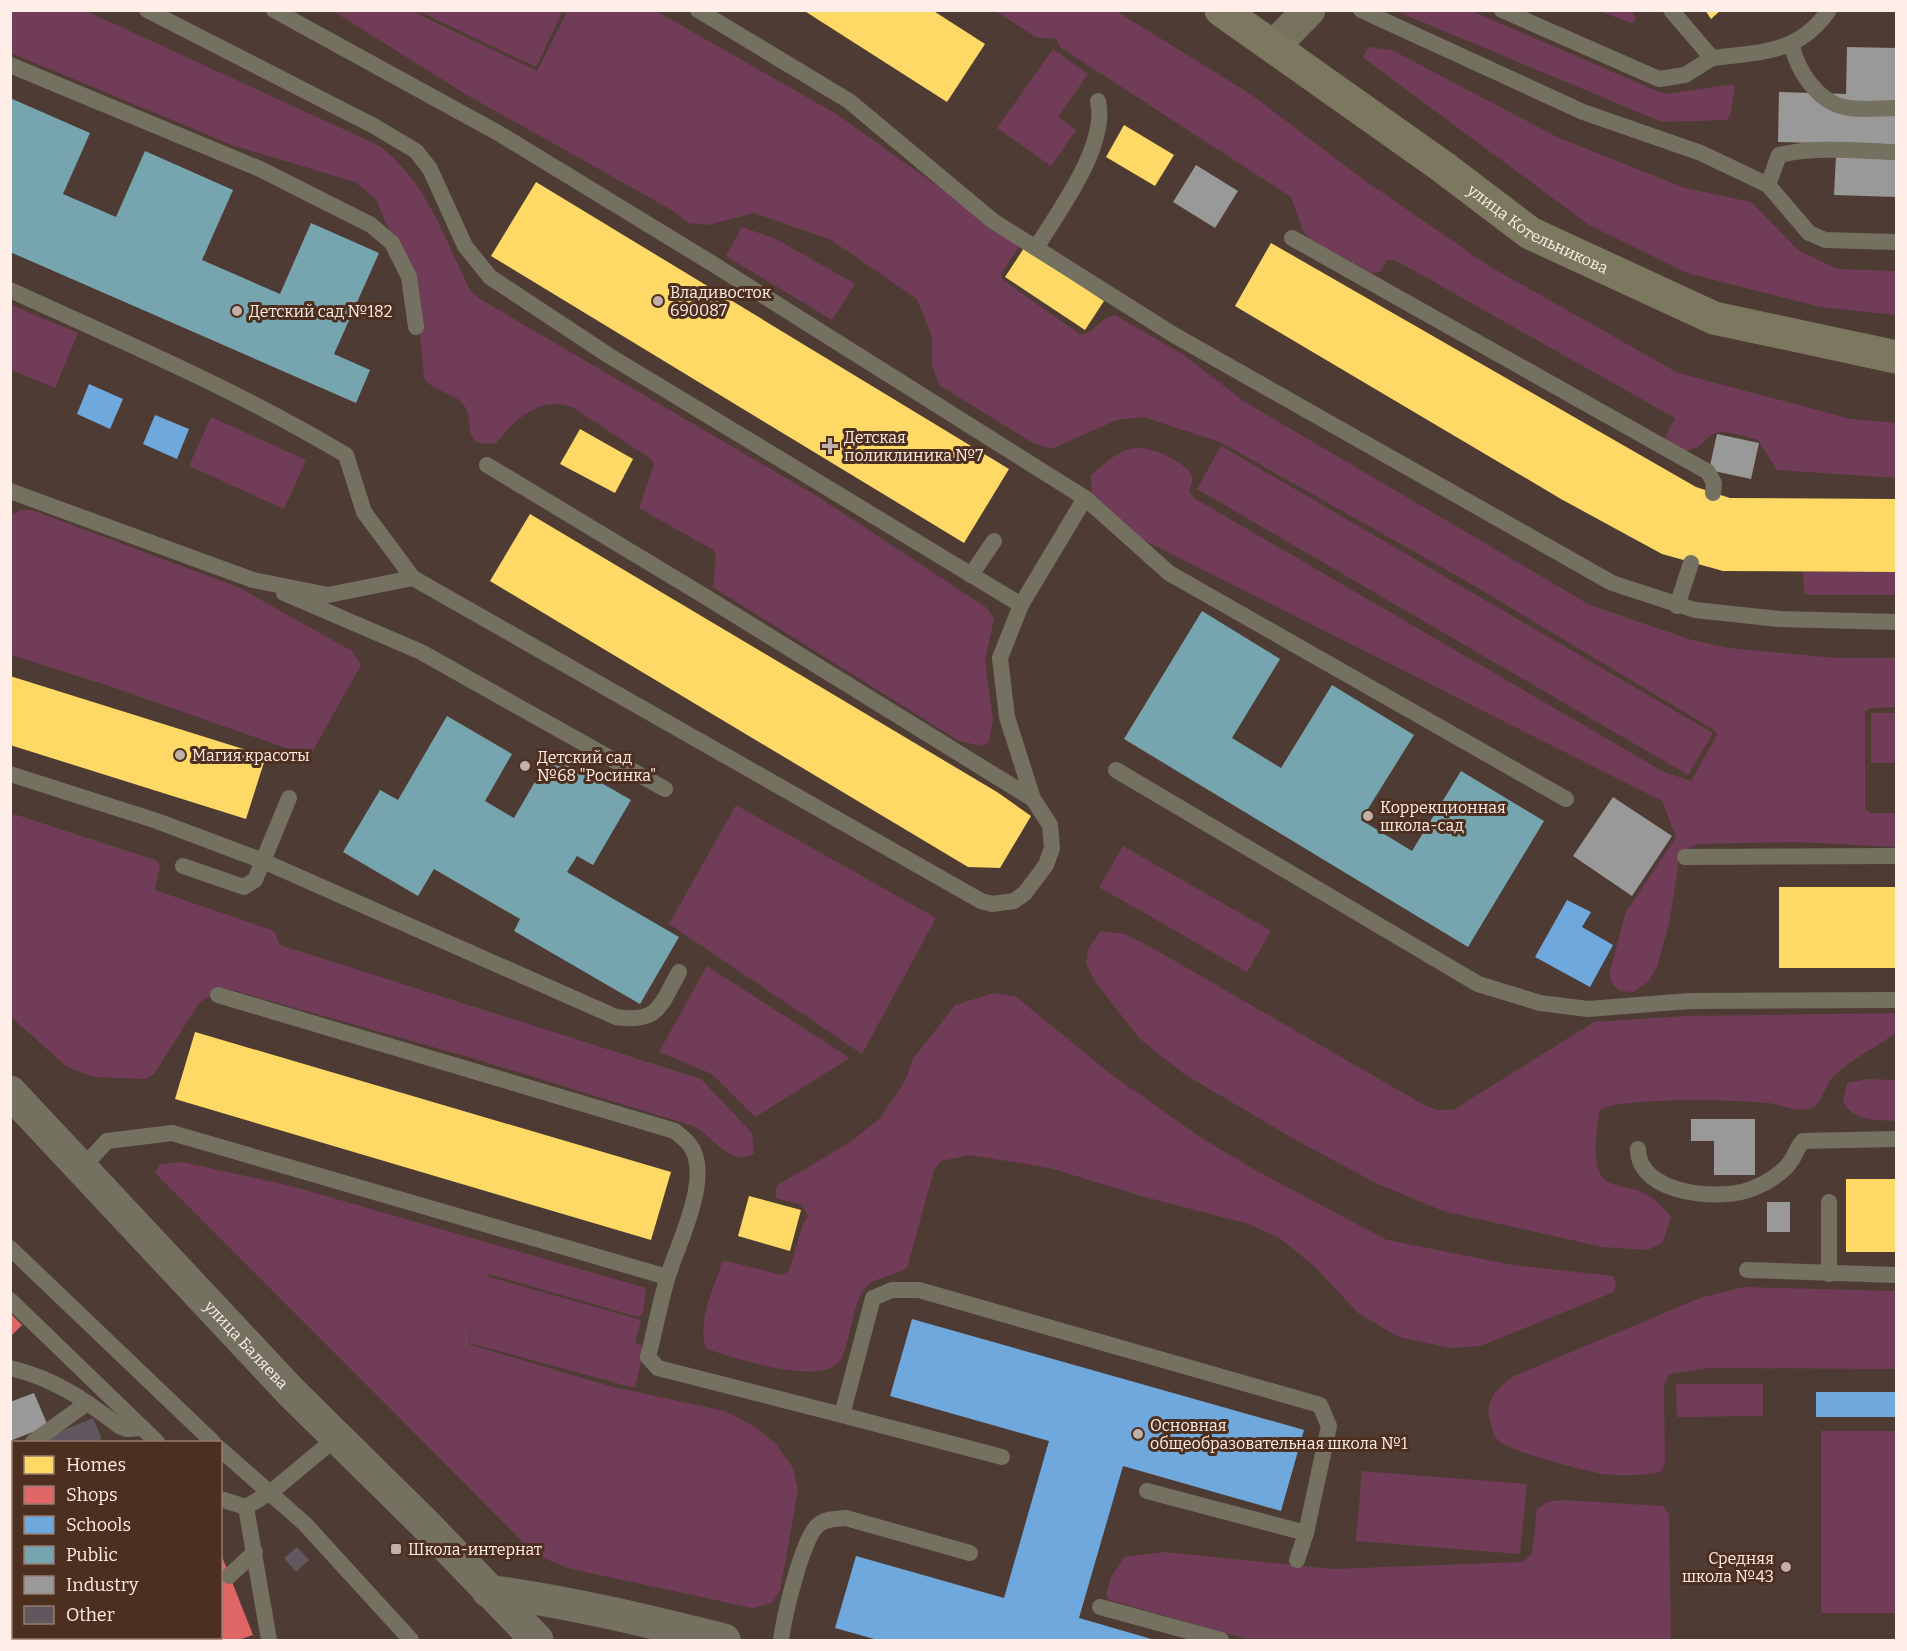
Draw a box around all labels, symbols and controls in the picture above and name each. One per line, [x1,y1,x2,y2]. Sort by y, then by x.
street label: улица Котельникова [1463,179,1612,277]
place label: Владивосток 690087 [670,283,772,320]
marker: Владивосток 690087 [651,294,665,308]
place label: Детский сад №182 [249,302,392,321]
marker: Детский сад №182 [230,304,244,318]
place label: Детская поликлиника №7 [844,428,983,465]
marker: Детская поликлиника №7 [821,437,839,455]
place label: Магия красоты [192,746,310,765]
marker: Магия красоты [173,748,187,762]
place label: Детский сад №68 "Росинка" [537,748,656,785]
marker: Детский сад №68 "Росинка" [518,759,532,773]
place label: Коррекционная школа-сад [1380,798,1506,835]
marker: Коррекционная школа-сад [1361,809,1375,823]
street label: улица Баляева [200,1296,293,1393]
place label: Основная общеобразовательная школа №1 [1150,1416,1408,1453]
marker: Основная общеобразовательная школа №1 [1131,1427,1145,1441]
legend [12,1441,222,1639]
text: Homes [66,1454,126,1476]
text: Shops [66,1484,118,1506]
text: Schools [66,1514,131,1536]
place label: Школа-интернат [408,1540,542,1559]
marker: Школа-интернат [389,1542,403,1556]
text: Public [66,1544,118,1566]
place label: Средняя школа №43 [1682,1549,1774,1586]
marker: Средняя школа №43 [1779,1560,1793,1574]
text: Industry [66,1574,139,1596]
text: Other [66,1604,115,1626]

